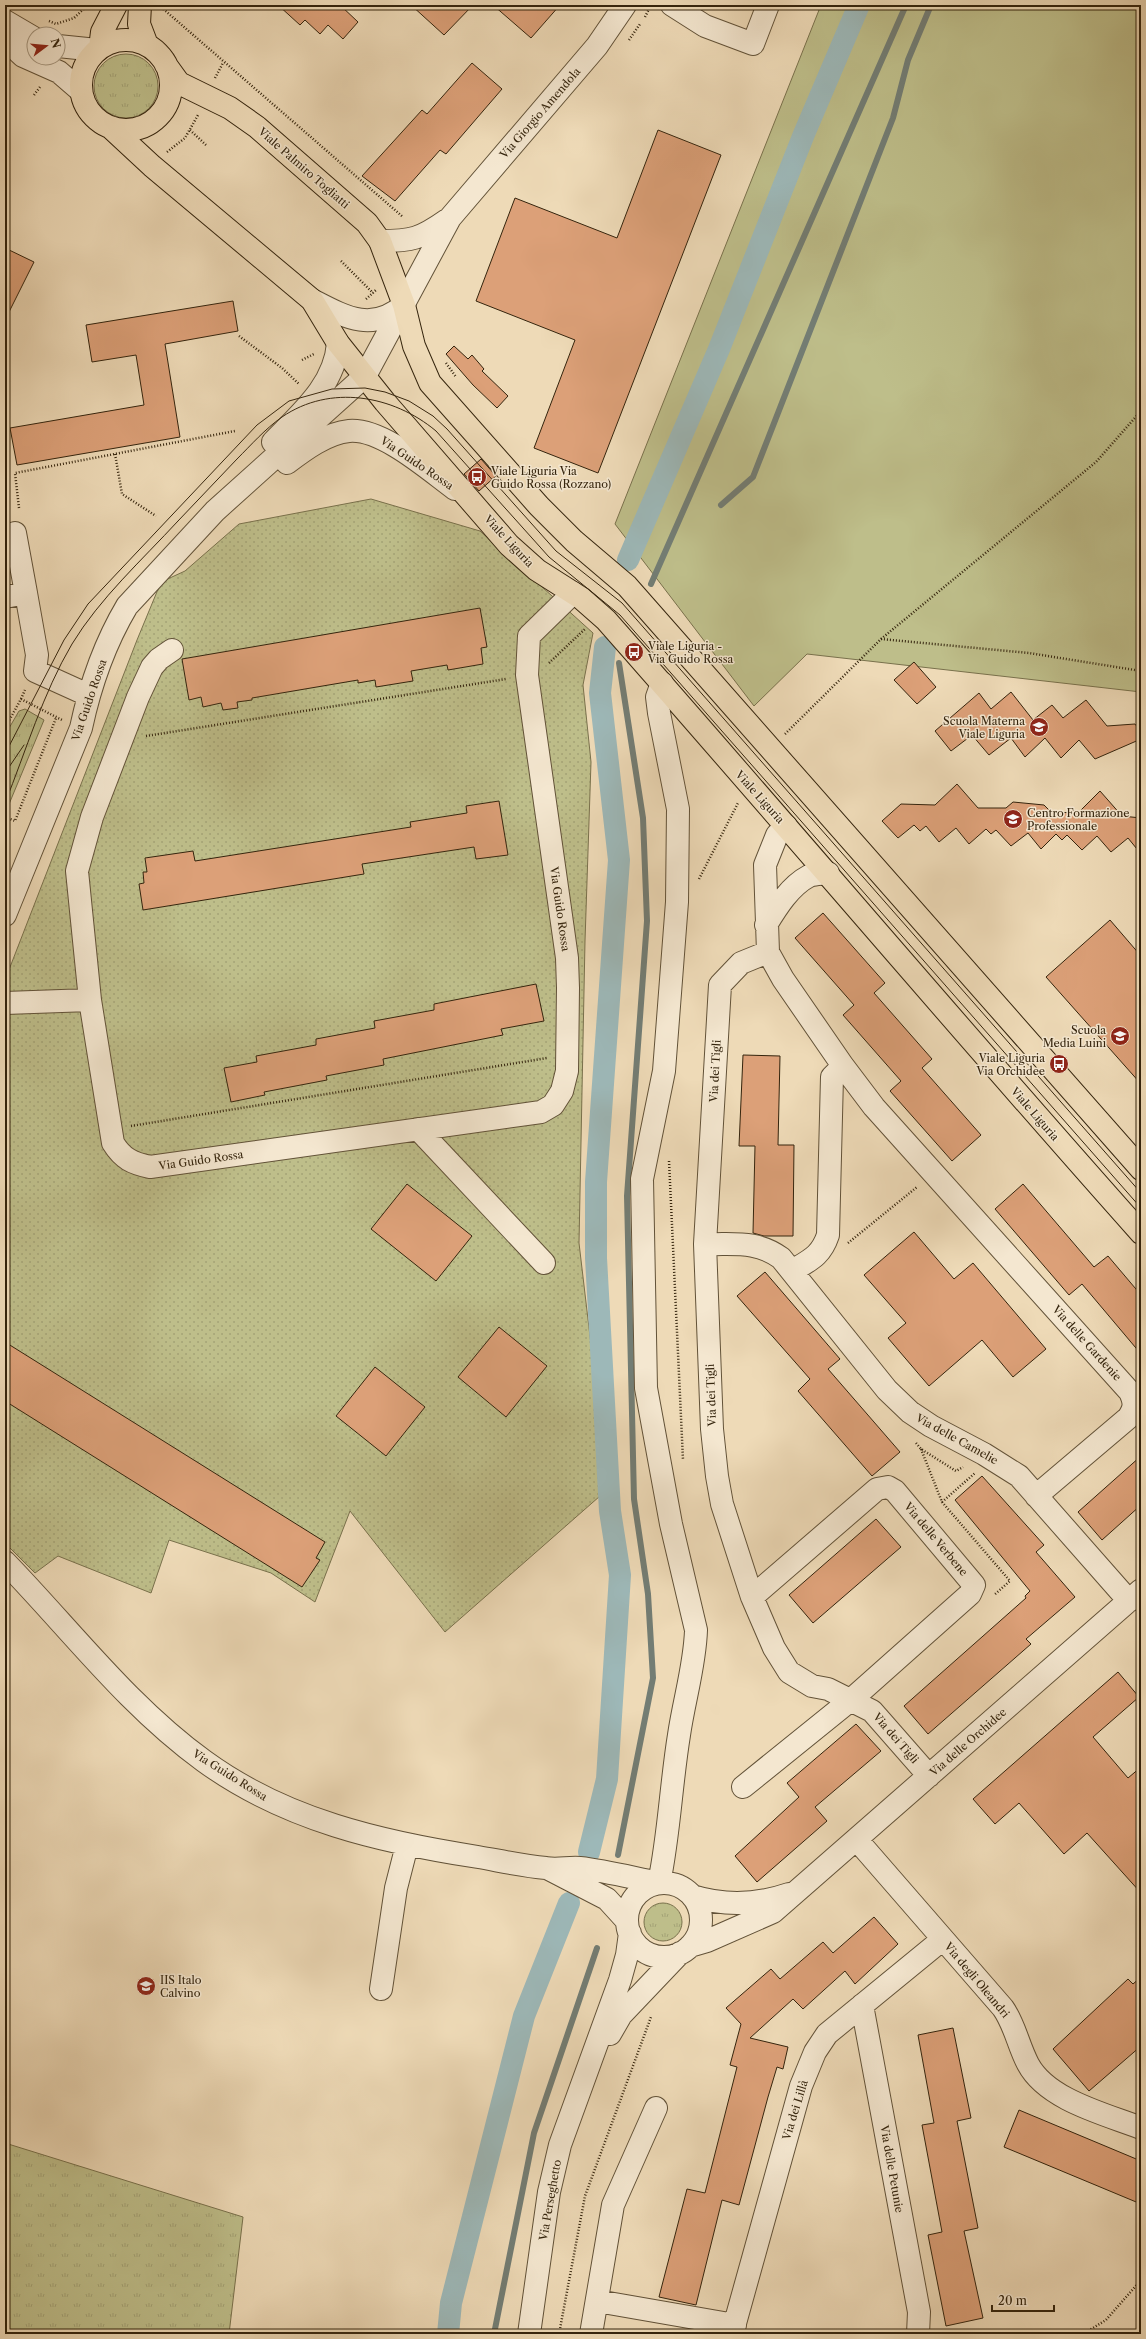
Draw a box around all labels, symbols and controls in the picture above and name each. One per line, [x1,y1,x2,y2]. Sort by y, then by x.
north arrow [26,26,66,66]
text: N [48,37,64,50]
street label: Via Giorgio Amendola [496,65,583,162]
street label: Viale Palmiro Togliatti [255,124,353,212]
street label: Via Guido Rossa [377,433,456,493]
place label: Viale Liguria Via Guido Rossa (Rozzano) [490,464,611,491]
bus stop icon: Viale Liguria Via Guido Rossa (Rozzano) [466,466,488,488]
street label: Viale Liguria [481,511,537,570]
place label: Viale Liguria - Via Guido Rossa [647,639,734,666]
bus stop icon: Viale Liguria - Via Guido Rossa [623,641,645,663]
street label: Via Guido Rossa [68,657,110,744]
place label: Scuola Materna Viale Liguria [943,714,1025,741]
school or university icon: Scuola Materna Viale Liguria [1028,716,1050,738]
street label: Viale Liguria [732,767,788,826]
place label: Centro Formazione Professionale [1027,806,1130,833]
school or university icon: Centro Formazione Professionale [1002,808,1024,830]
street label: Via Guido Rossa [547,865,573,952]
place label: Scuola Media Luini [1043,1023,1107,1050]
school or university icon: Scuola Media Luini [1109,1025,1131,1047]
street label: Via dei Tigli [706,1039,724,1104]
place label: Viale Liguria Via Orchidee [975,1051,1045,1078]
bus stop icon: Viale Liguria Via Orchidee [1048,1053,1070,1075]
street label: Viale Liguria [1007,1084,1062,1144]
street label: Via Guido Rossa [157,1147,244,1173]
street label: Via delle Gardenie [1049,1302,1125,1384]
street label: Via dei Tigli [703,1363,719,1428]
street label: Via delle Camelie [913,1410,1001,1467]
street label: Via delle Verbene [901,1499,971,1579]
street label: Via delle Orchidee [926,1705,1009,1780]
street label: Via dei Tigli [870,1709,922,1767]
street label: Via Guido Rossa [189,1746,270,1804]
street label: Via degli Oleandri [941,1939,1013,2021]
place label: IIS Italo Calvino [160,1973,202,2000]
school or university icon: IIS Italo Calvino [135,1975,157,1997]
street label: Via dei Lillà [779,2078,811,2143]
street label: Via delle Petunie [877,2123,907,2214]
street label: Via Perseghetto [536,2158,564,2243]
scale bar [992,2287,1054,2313]
text: 20 m [998,2293,1027,2308]

